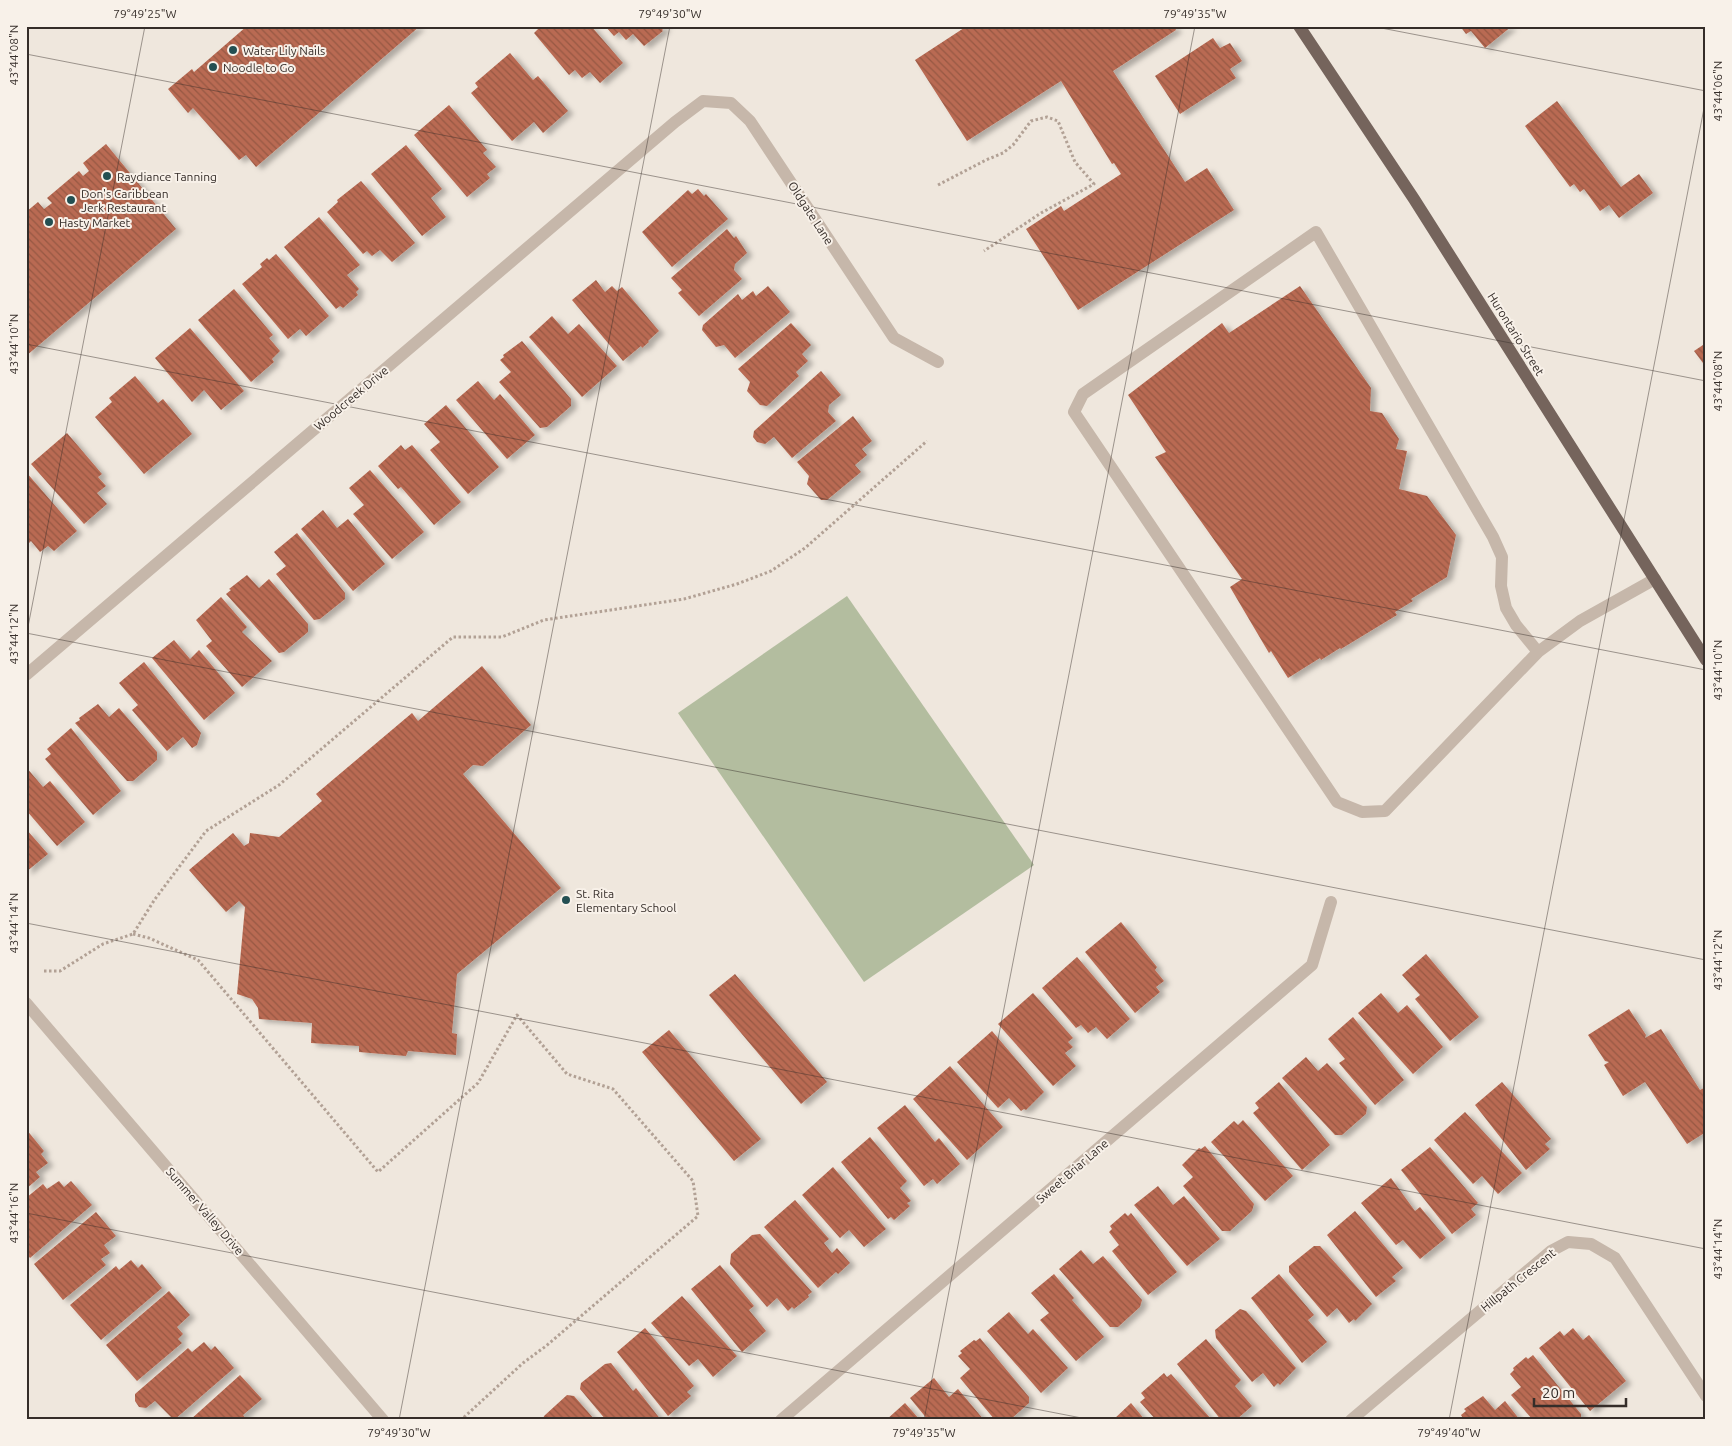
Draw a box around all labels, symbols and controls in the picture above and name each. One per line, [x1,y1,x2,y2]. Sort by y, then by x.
text: 79°49'25"W [113,7,177,20]
text: 79°49'30"W [638,7,702,20]
text: 79°49'35"W [1163,7,1227,20]
text: 43°44'08"N [7,25,20,85]
marker: Water Lily Nails [227,44,239,56]
place label: Water Lily Nails [243,44,325,57]
marker: Noodle to Go [207,61,219,73]
place label: Noodle to Go [223,61,295,74]
text: 43°44'06"N [1711,61,1724,121]
marker: Raydiance Tanning [101,170,113,182]
place label: Raydiance Tanning [117,170,217,183]
street label: Oldgate Lane [786,179,836,247]
place label: Don's Caribbean Jerk Restaurant [81,187,169,214]
marker: Don's Caribbean Jerk Restaurant [65,194,77,206]
marker: Hasty Market [43,216,55,228]
place label: Hasty Market [59,216,131,229]
street label: Hurontario Street [1485,290,1547,378]
text: 43°44'10"N [7,314,20,374]
text: 43°44'08"N [1711,351,1724,411]
street label: Woodcreek Drive [311,363,391,433]
text: 43°44'12"N [7,604,20,664]
text: 43°44'10"N [1711,640,1724,700]
place label: St. Rita Elementary School [576,887,676,914]
text: 43°44'14"N [7,893,20,953]
marker: St. Rita Elementary School [560,894,572,906]
text: 43°44'12"N [1711,930,1724,990]
street label: Sweet Briar Lane [1034,1136,1110,1206]
street label: Summer Valley Drive [164,1165,246,1257]
text: 43°44'16"N [7,1183,20,1243]
text: 43°44'14"N [1711,1219,1724,1279]
street label: Hillpath Crescent [1478,1246,1558,1314]
scale bar [1534,1376,1627,1408]
text: 20 m [1542,1384,1575,1401]
text: 79°49'30"W [367,1426,431,1439]
text: 79°49'35"W [892,1426,956,1439]
text: 79°49'40"W [1417,1426,1481,1439]

